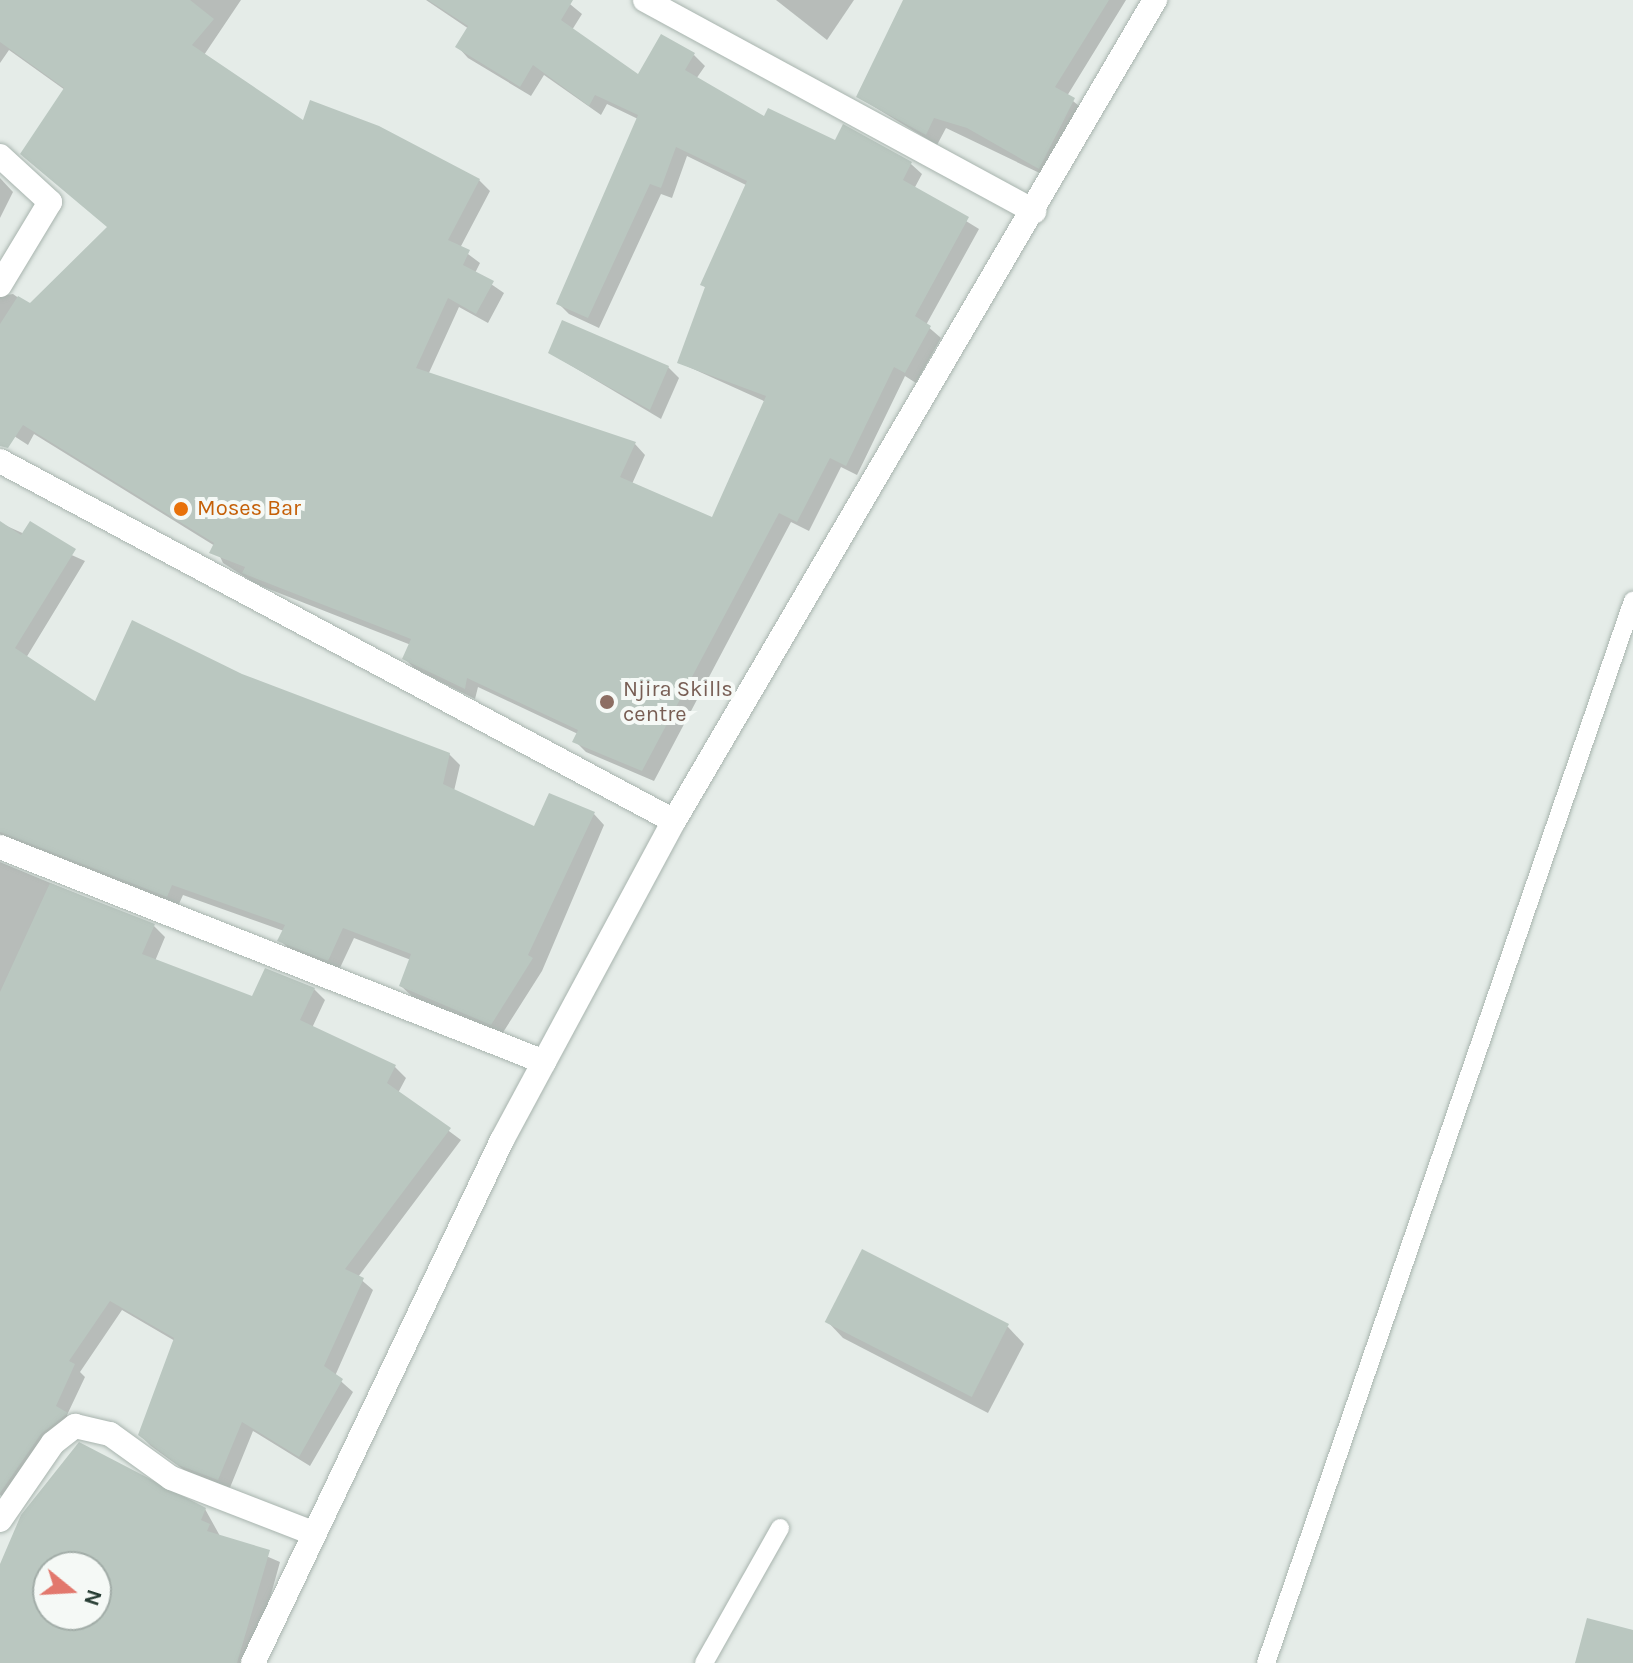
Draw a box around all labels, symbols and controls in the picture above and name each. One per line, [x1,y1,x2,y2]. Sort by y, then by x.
place label: Moses Bar [197,496,301,522]
marker: Moses Bar [172,500,190,518]
place label: Njira Skills centre [623,676,733,728]
marker: Njira Skills centre [598,693,616,711]
north arrow [32,1551,112,1631]
text: N [78,1586,108,1609]

